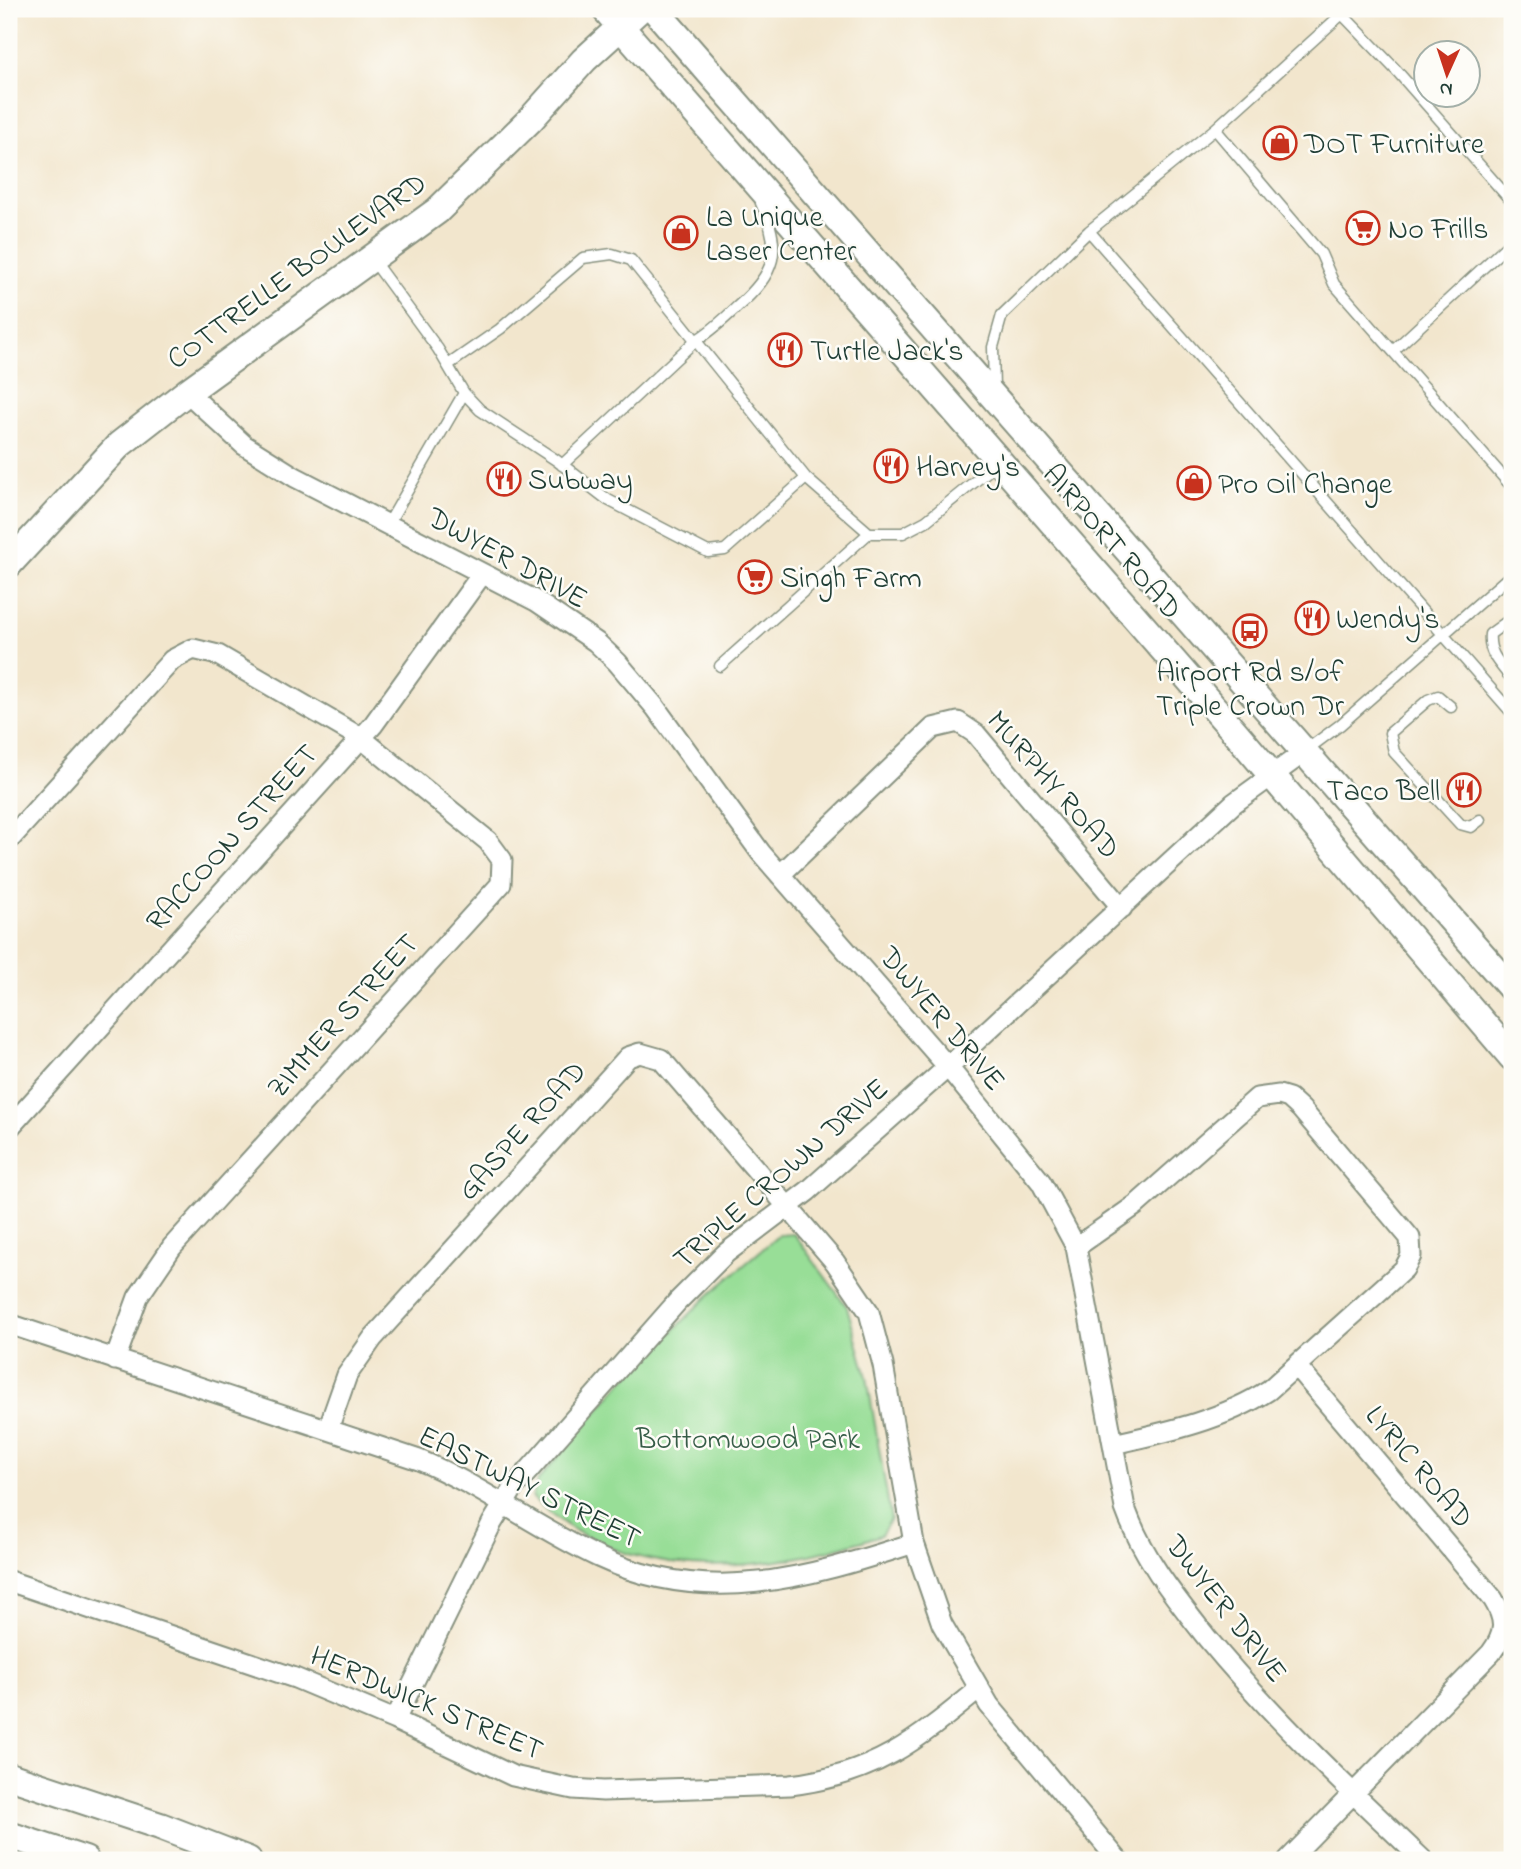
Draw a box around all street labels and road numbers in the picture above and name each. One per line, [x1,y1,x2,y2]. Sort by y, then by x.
street label: COTTRELLE BOULEVARD [159,163,437,382]
street label: AIRPORT ROAD [1030,455,1191,631]
street label: DWYER DRIVE [417,497,595,622]
street label: MURPHY ROAD [974,702,1129,870]
street label: RACCOON STREET [137,735,330,943]
street label: ZIMMER STREET [258,924,431,1110]
street label: DWYER DRIVE [866,937,1015,1102]
street label: GASPE ROAD [448,1052,598,1212]
street label: TRIPLE CROWN DRIVE [664,1069,900,1282]
street label: LYRIC ROAD [1353,1396,1483,1539]
street label: EASTWAY STREET [410,1416,647,1562]
street label: DWYER DRIVE [1152,1526,1297,1693]
street label: HERDWICK STREET [302,1636,549,1774]

